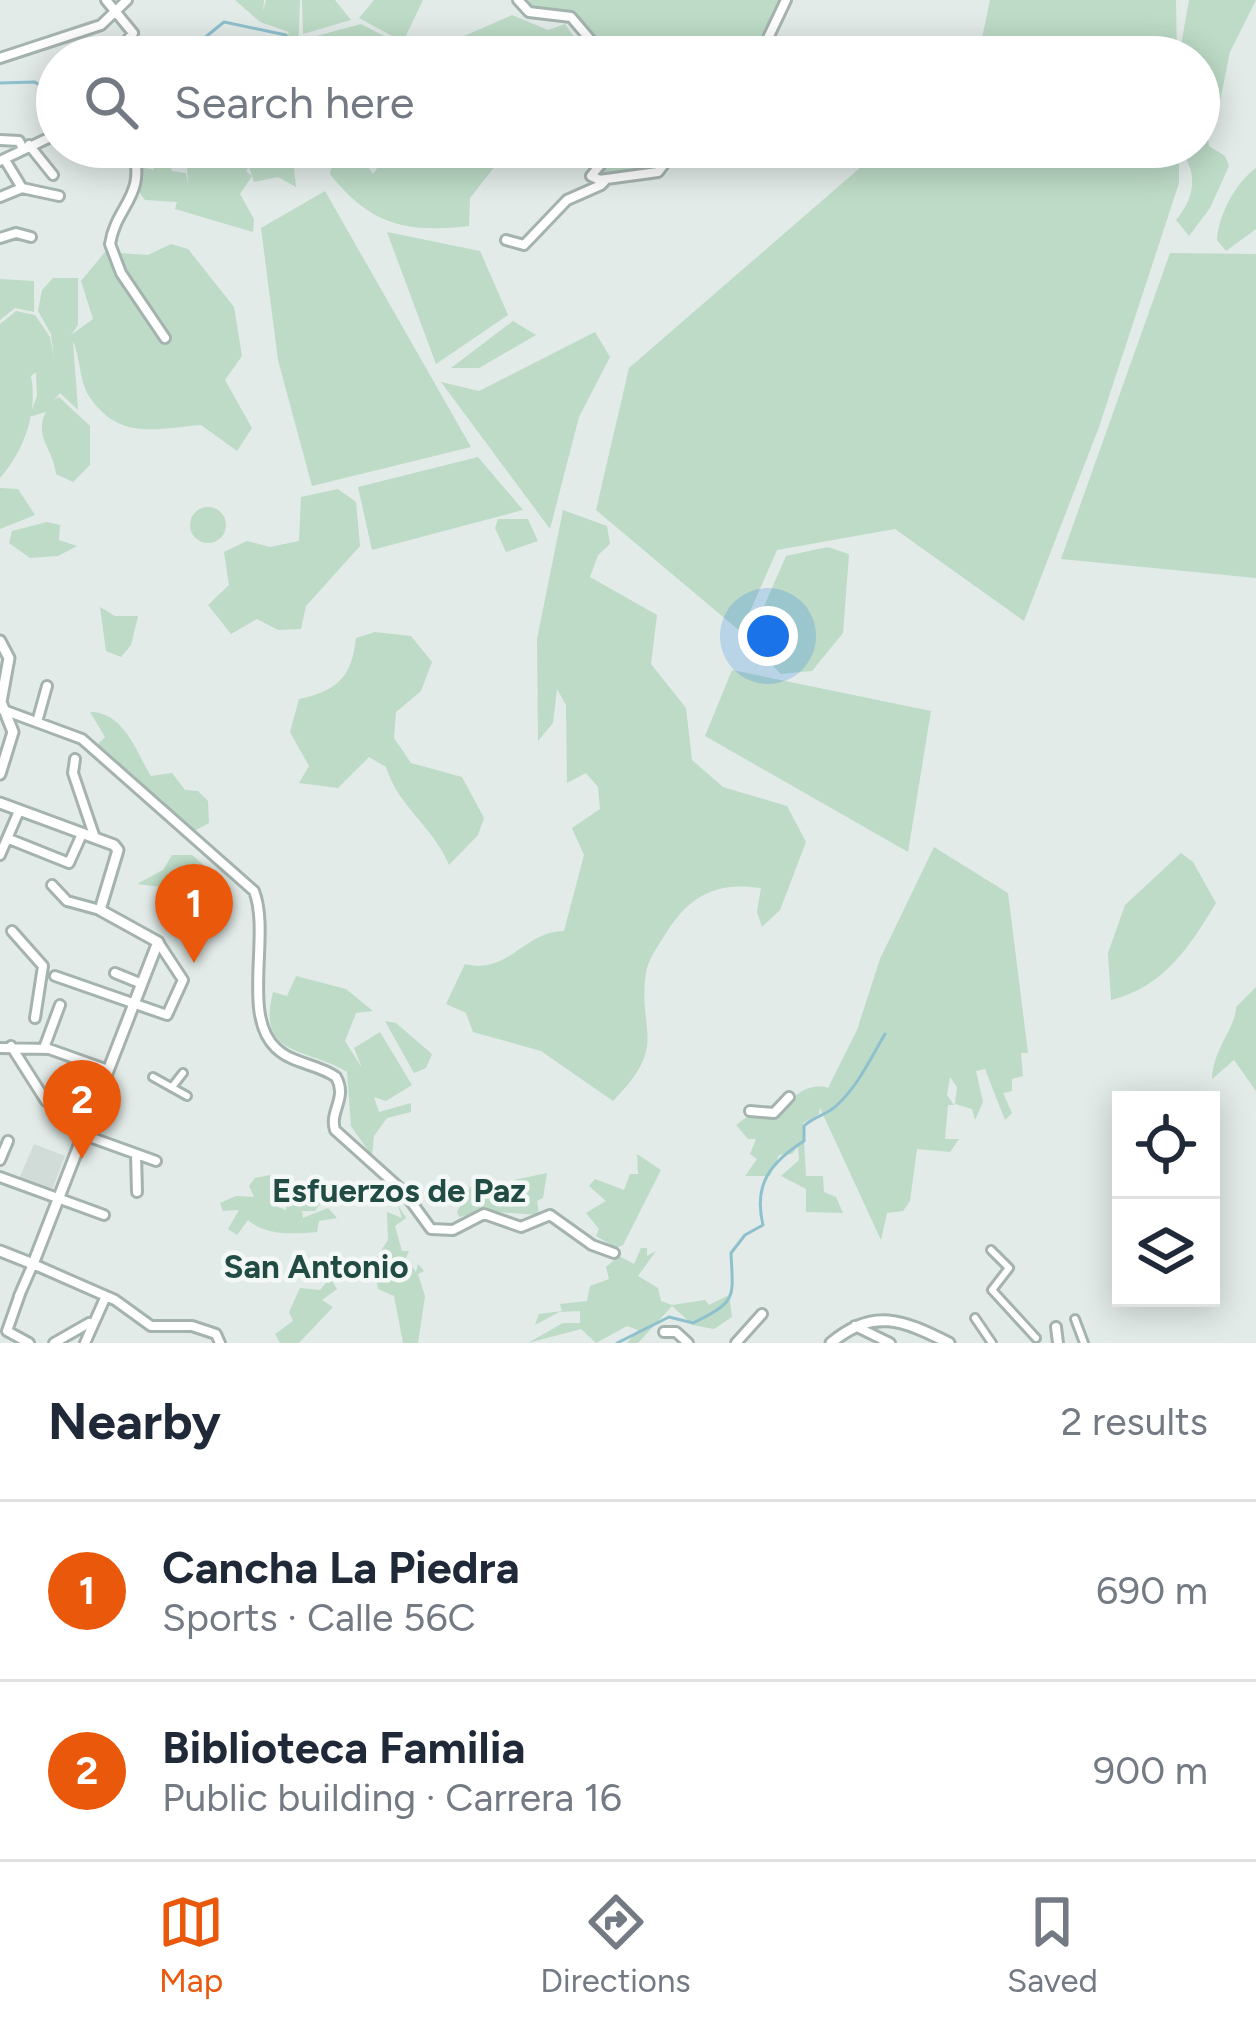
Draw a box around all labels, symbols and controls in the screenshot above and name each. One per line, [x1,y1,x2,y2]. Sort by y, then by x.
search box [36,36,1220,168]
icon: search [78,69,144,135]
text: Search here [174,75,414,129]
your location [738,606,798,666]
pin: 1 [155,864,233,963]
pin: 2 [43,1060,121,1159]
map controls [1112,1091,1220,1307]
button: locate [1112,1091,1220,1199]
district label: Esfuerzos de Paz [272,1171,526,1210]
button: layers [1112,1199,1220,1307]
district label: San Antonio [223,1247,409,1286]
text: Nearby [48,1391,221,1452]
text: 2 results [1061,1398,1208,1445]
text: Cancha La Piedra [162,1540,520,1594]
text: 1 [79,1567,95,1614]
text: 690 m [1096,1567,1208,1614]
text: Sports · Calle 56C [162,1594,476,1641]
text: Biblioteca Familia [162,1720,525,1774]
text: 2 [76,1747,98,1794]
text: 900 m [1093,1747,1208,1794]
text: Public building · Carrera 16 [162,1774,622,1821]
tab: Map [158,1889,224,2000]
tab: Directions [540,1889,691,2000]
tab: Saved [1007,1889,1098,2000]

